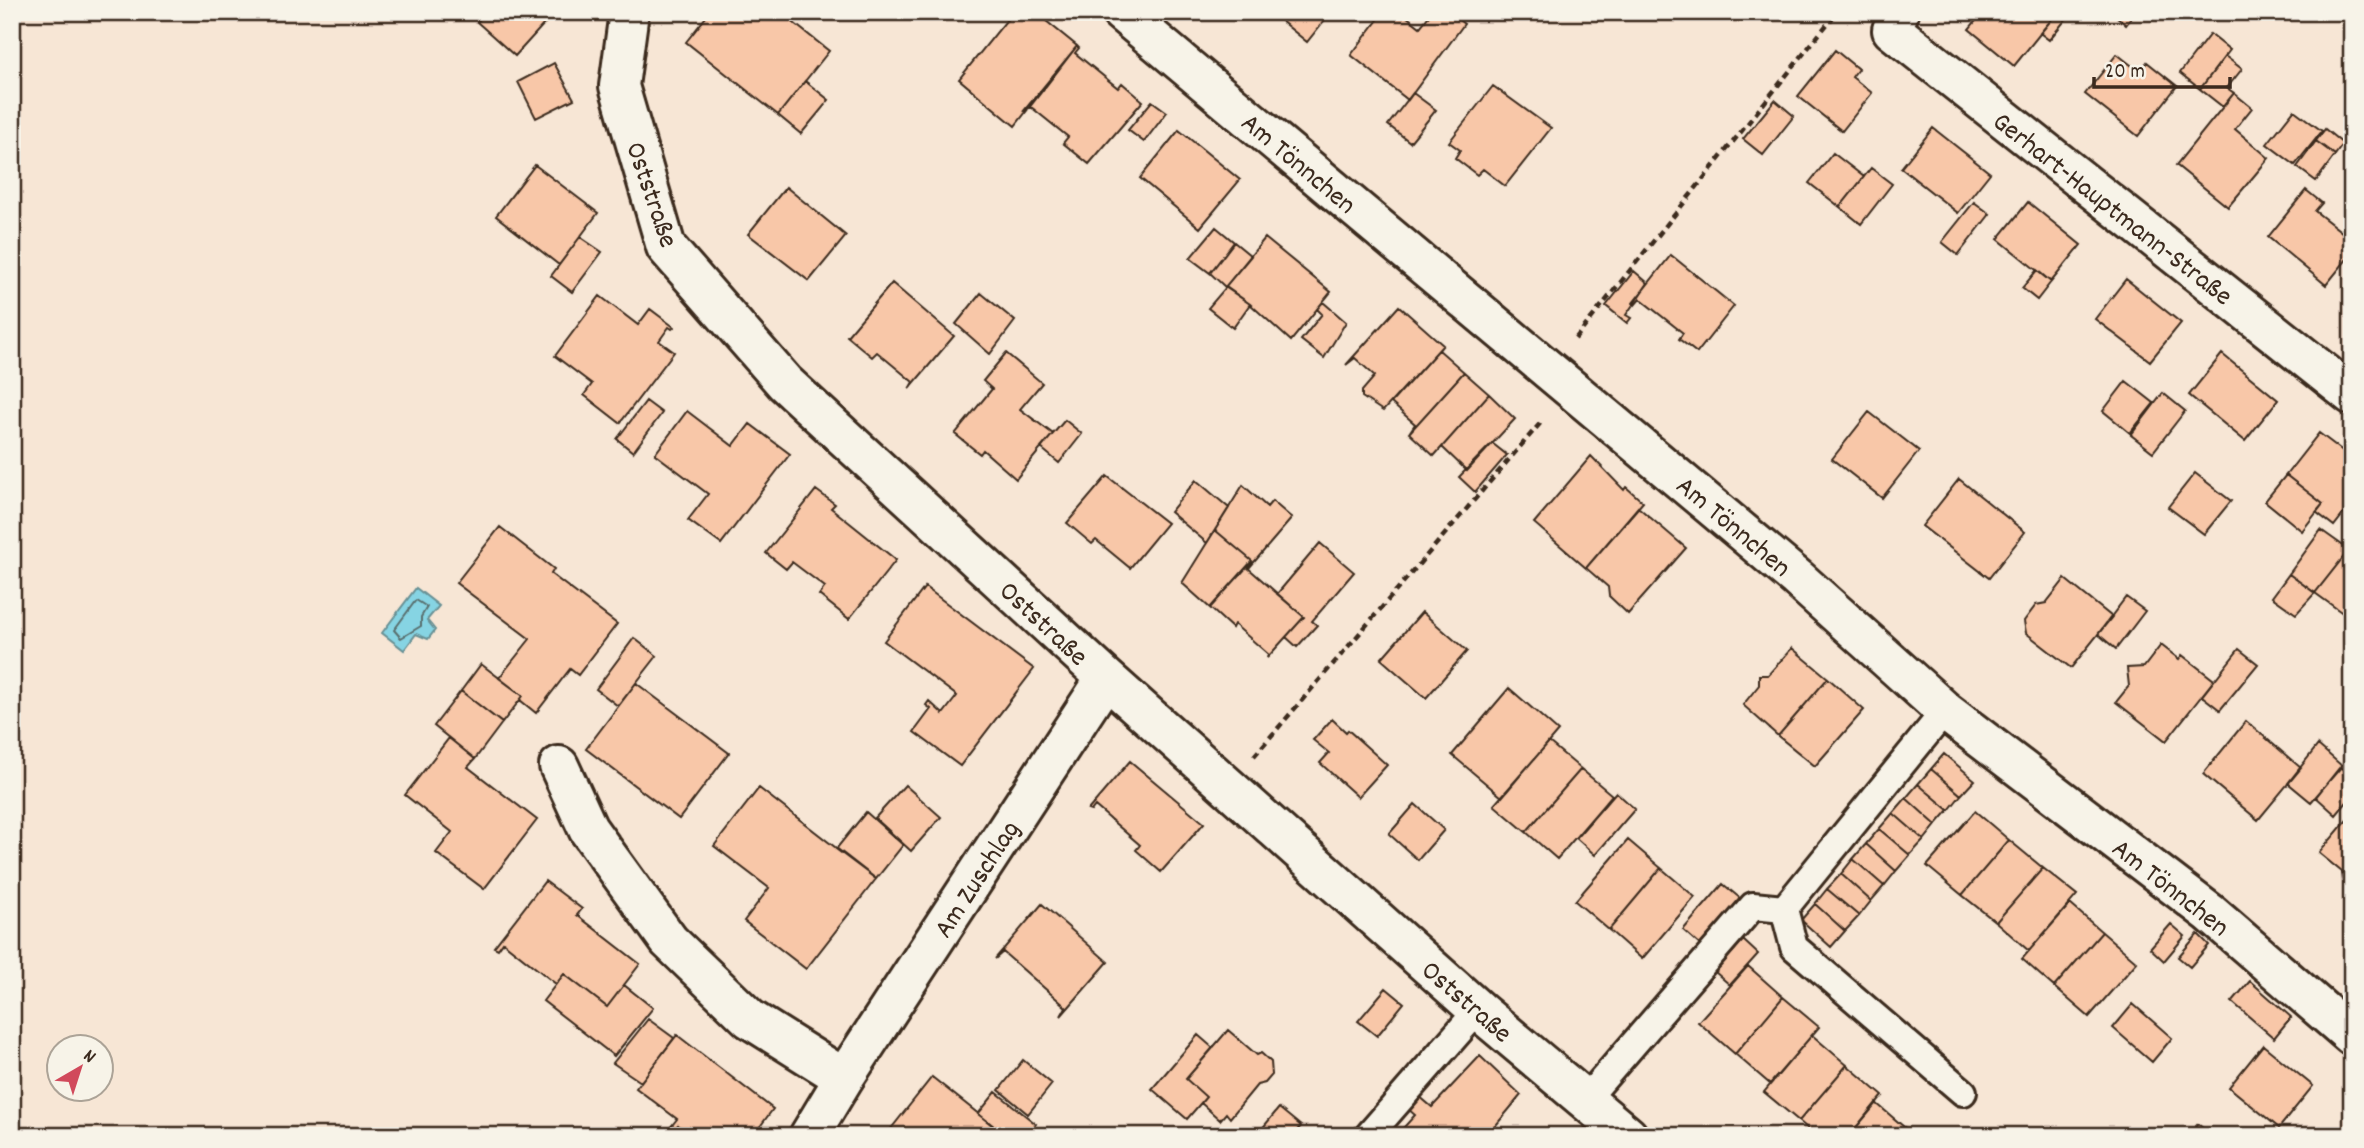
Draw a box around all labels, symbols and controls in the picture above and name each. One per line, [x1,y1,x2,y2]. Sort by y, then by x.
scale bar [2094,46,2231,90]
text: 20 m [2105,58,2145,88]
street label: Gerhart-Hauptmann-Straße [1982,104,2240,318]
street label: Am Tönnchen [1230,106,1363,226]
street label: Oststraße [613,137,686,254]
street label: Am Tönnchen [1665,469,1798,589]
street label: Oststraße [988,574,1095,678]
street label: Am Zuschlag [926,814,1032,948]
street label: Am Tönnchen [2102,831,2236,949]
street label: Oststraße [1410,953,1519,1055]
north arrow [46,1032,116,1102]
text: N [76,1044,101,1071]

